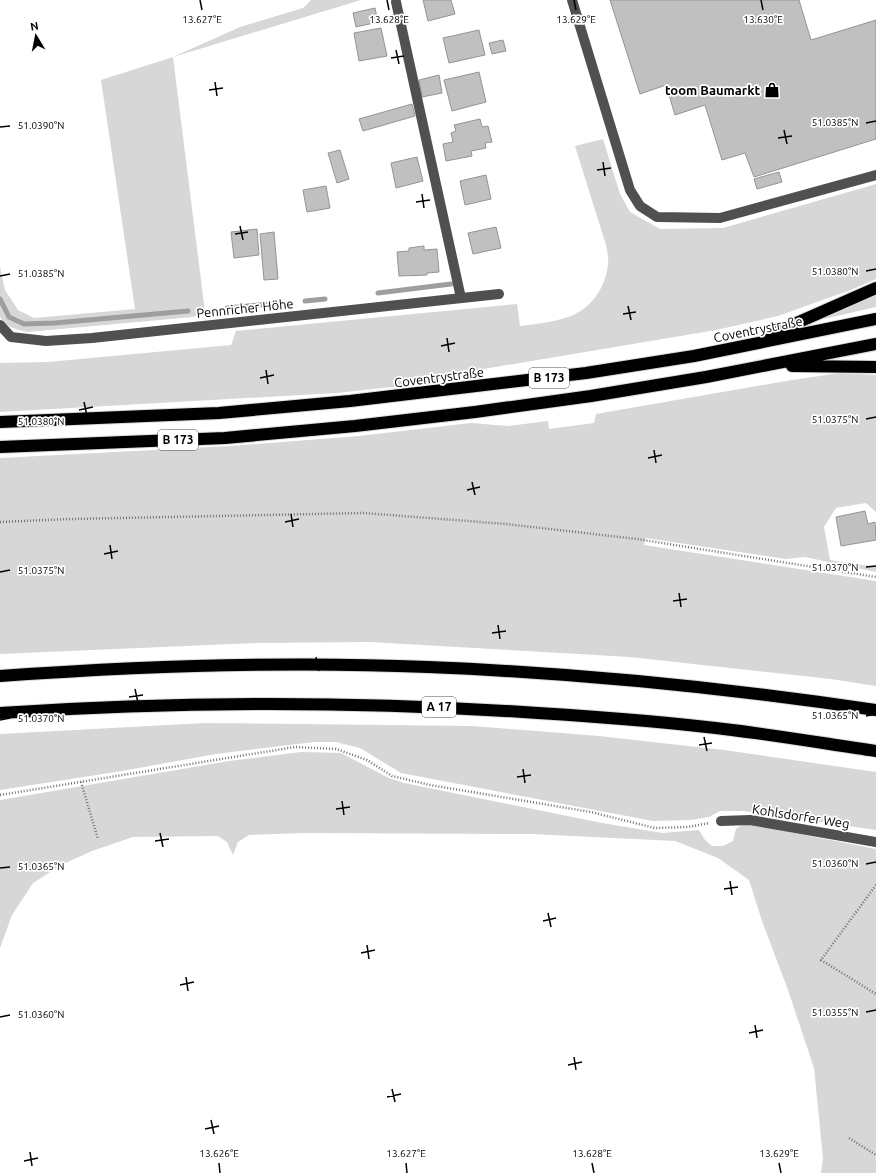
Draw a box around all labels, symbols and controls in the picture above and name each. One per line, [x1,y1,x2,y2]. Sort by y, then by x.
text: 13.627°E [182,14,222,25]
text: 13.628°E [369,14,409,25]
text: 13.629°E [556,14,596,25]
text: 13.630°E [743,14,783,25]
north arrow [16,16,56,56]
text: N [29,20,39,33]
shop icon: toom Baumarkt [763,81,781,99]
place label: toom Baumarkt [665,83,760,97]
text: 51.0385°N [812,117,858,128]
text: 51.0390°N [18,120,64,131]
text: 51.0380°N [812,266,858,277]
text: 51.0385°N [18,268,64,279]
street label: Pennricher Höhe [196,296,294,320]
street label: Coventrystraße [712,314,804,344]
street label: Coventrystraße [393,365,485,389]
road number: B 173 [529,368,569,388]
text: 51.0375°N [812,414,858,425]
text: 51.0380°N [18,416,64,427]
road number: B 173 [158,430,198,450]
text: 51.0370°N [812,562,858,573]
text: 51.0375°N [18,565,64,576]
road number: A 17 [422,697,456,717]
text: 51.0365°N [812,710,858,721]
text: 51.0370°N [18,713,64,724]
street label: Kohlsdorfer Weg [751,801,851,831]
text: 51.0360°N [812,858,858,869]
text: 51.0365°N [18,861,64,872]
text: 51.0355°N [812,1007,858,1018]
text: 51.0360°N [18,1009,64,1020]
text: 13.626°E [199,1148,239,1159]
text: 13.627°E [386,1148,426,1159]
text: 13.628°E [572,1148,612,1159]
text: 13.629°E [759,1148,799,1159]

